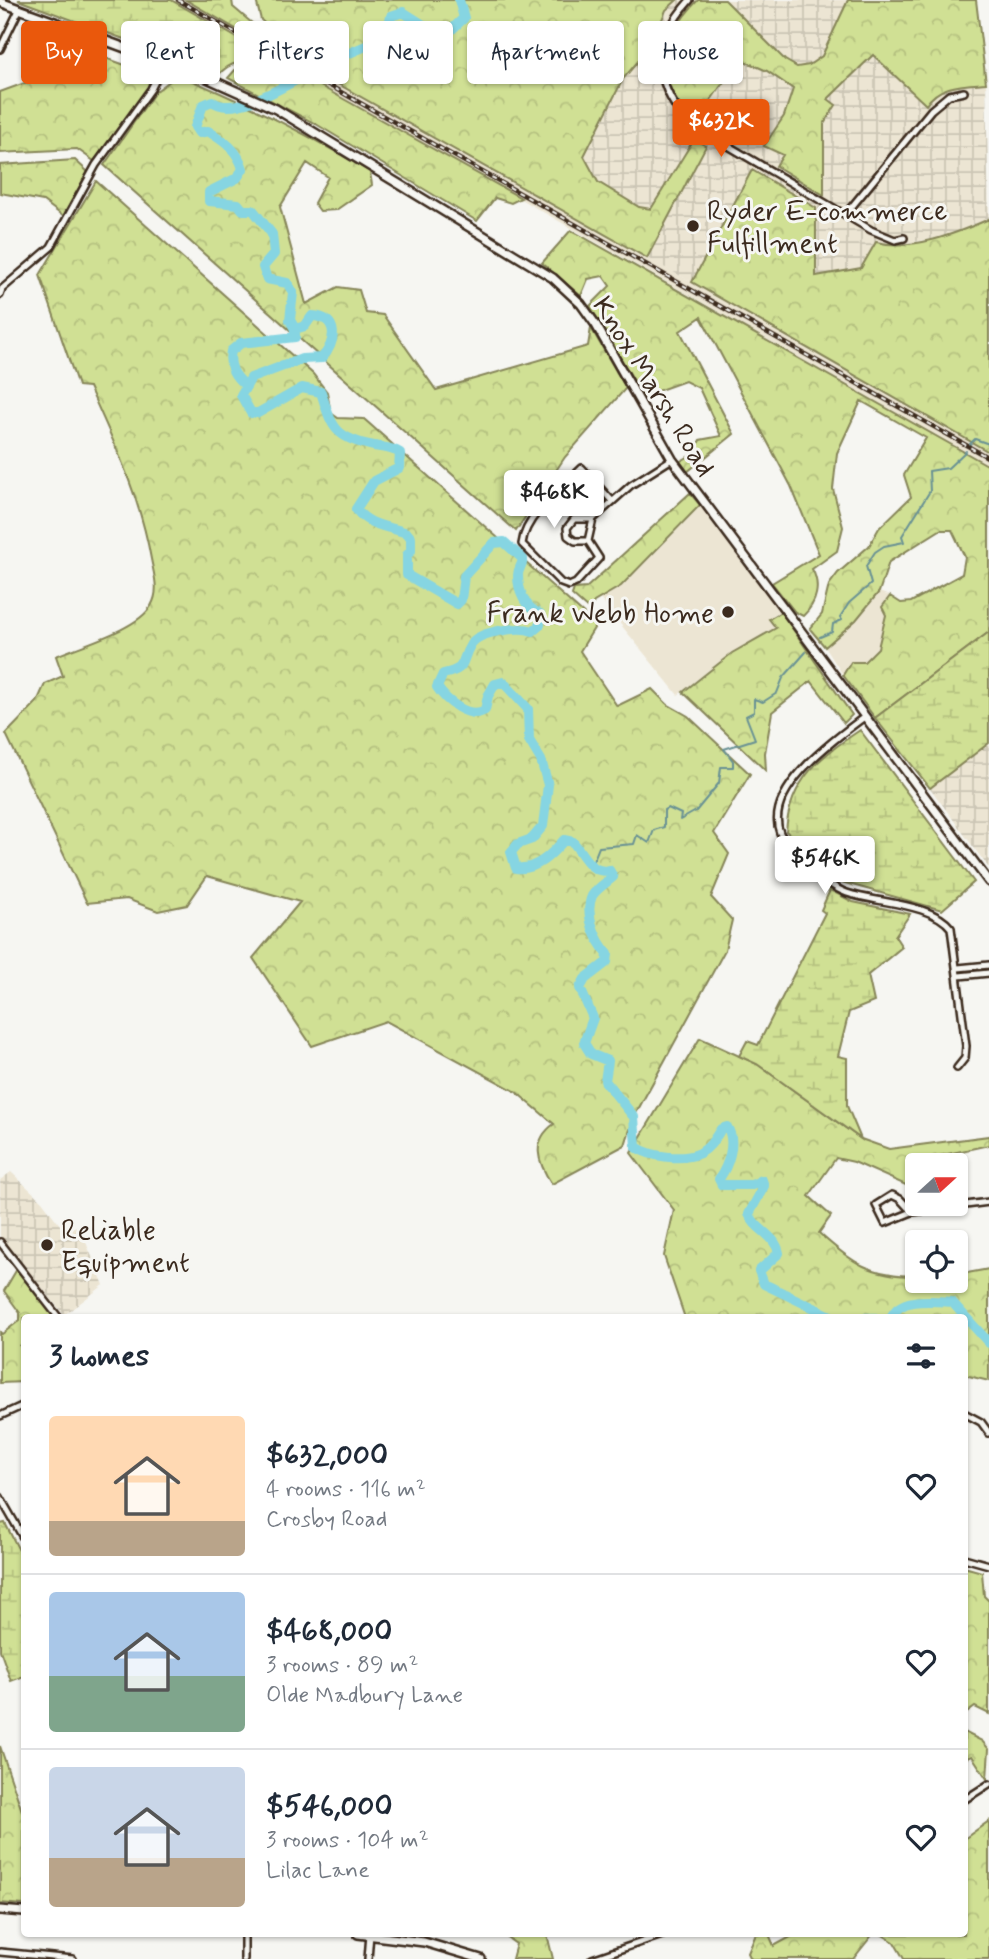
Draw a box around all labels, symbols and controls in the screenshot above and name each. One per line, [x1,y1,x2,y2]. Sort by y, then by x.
chip: Buy [21,21,107,84]
chip: Rent [121,21,220,84]
chip: Filters [234,21,349,84]
chip: New [363,21,453,84]
chip: Apartment [467,21,624,84]
chip: House [638,21,743,84]
pin: $632K [672,100,770,159]
text: $632K [689,107,753,137]
place label: Ryder E-commerce Fulfillment [707,194,947,263]
marker: Ryder E-commerce Fulfillment [685,218,701,234]
street label: Knox Marsh Road [583,290,723,484]
pin: $468K [505,470,603,530]
text: $468K [520,478,588,508]
place label: Frank Webb Home [487,596,714,633]
marker: Frank Webb Home [720,604,736,620]
pin: $546K [776,836,874,896]
text: $546K [791,844,859,874]
north arrow [905,1153,968,1216]
map controls [905,1153,968,1293]
place label: Reliable Equipment [61,1213,190,1282]
button: locate [905,1230,968,1293]
marker: Reliable Equipment [39,1237,55,1253]
text: 3 homes [49,1337,149,1376]
icon: filters [902,1337,940,1375]
text: $632,000 [266,1436,388,1475]
icon: home [105,1444,189,1528]
icon: heart [902,1467,940,1505]
text: 4 rooms · 116 m² [266,1475,426,1505]
text: Crosby Road [266,1505,387,1535]
text: $468,000 [266,1612,392,1651]
icon: home [105,1620,189,1704]
icon: heart [902,1643,940,1681]
text: 3 rooms · 89 m² [266,1651,418,1681]
text: Olde Madbury Lane [266,1681,463,1711]
text: $546,000 [266,1787,392,1826]
icon: home [105,1795,189,1879]
icon: heart [902,1818,940,1856]
text: 3 rooms · 104 m² [266,1826,429,1856]
text: Lilac Lane [266,1856,370,1886]

